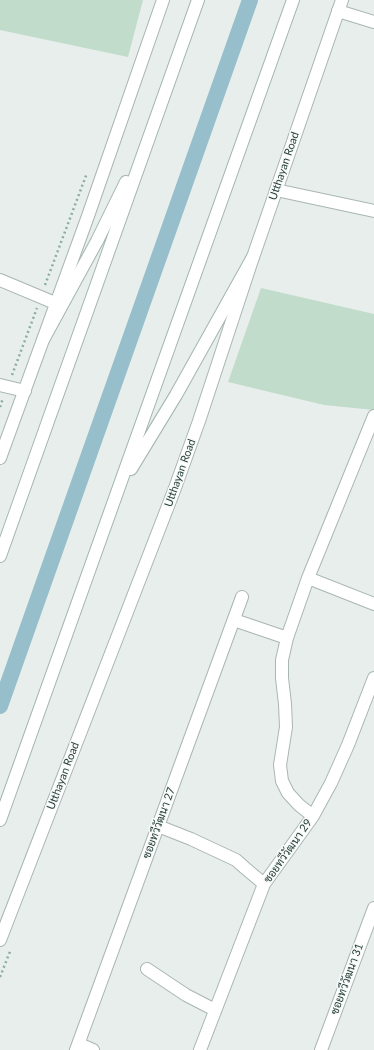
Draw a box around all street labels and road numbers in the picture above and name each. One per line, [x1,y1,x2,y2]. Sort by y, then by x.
street label: Utthayan Road [266,130,302,202]
street label: Utthayan Road [162,437,198,509]
street label: Utthayan Road [44,740,82,812]
street label: ซอยทวีวัฒนา 27 [140,785,178,861]
street label: ซอยทวีวัฒนา 29 [261,816,315,886]
street label: ซอยทวีวัฒนา 31 [328,941,366,1017]

